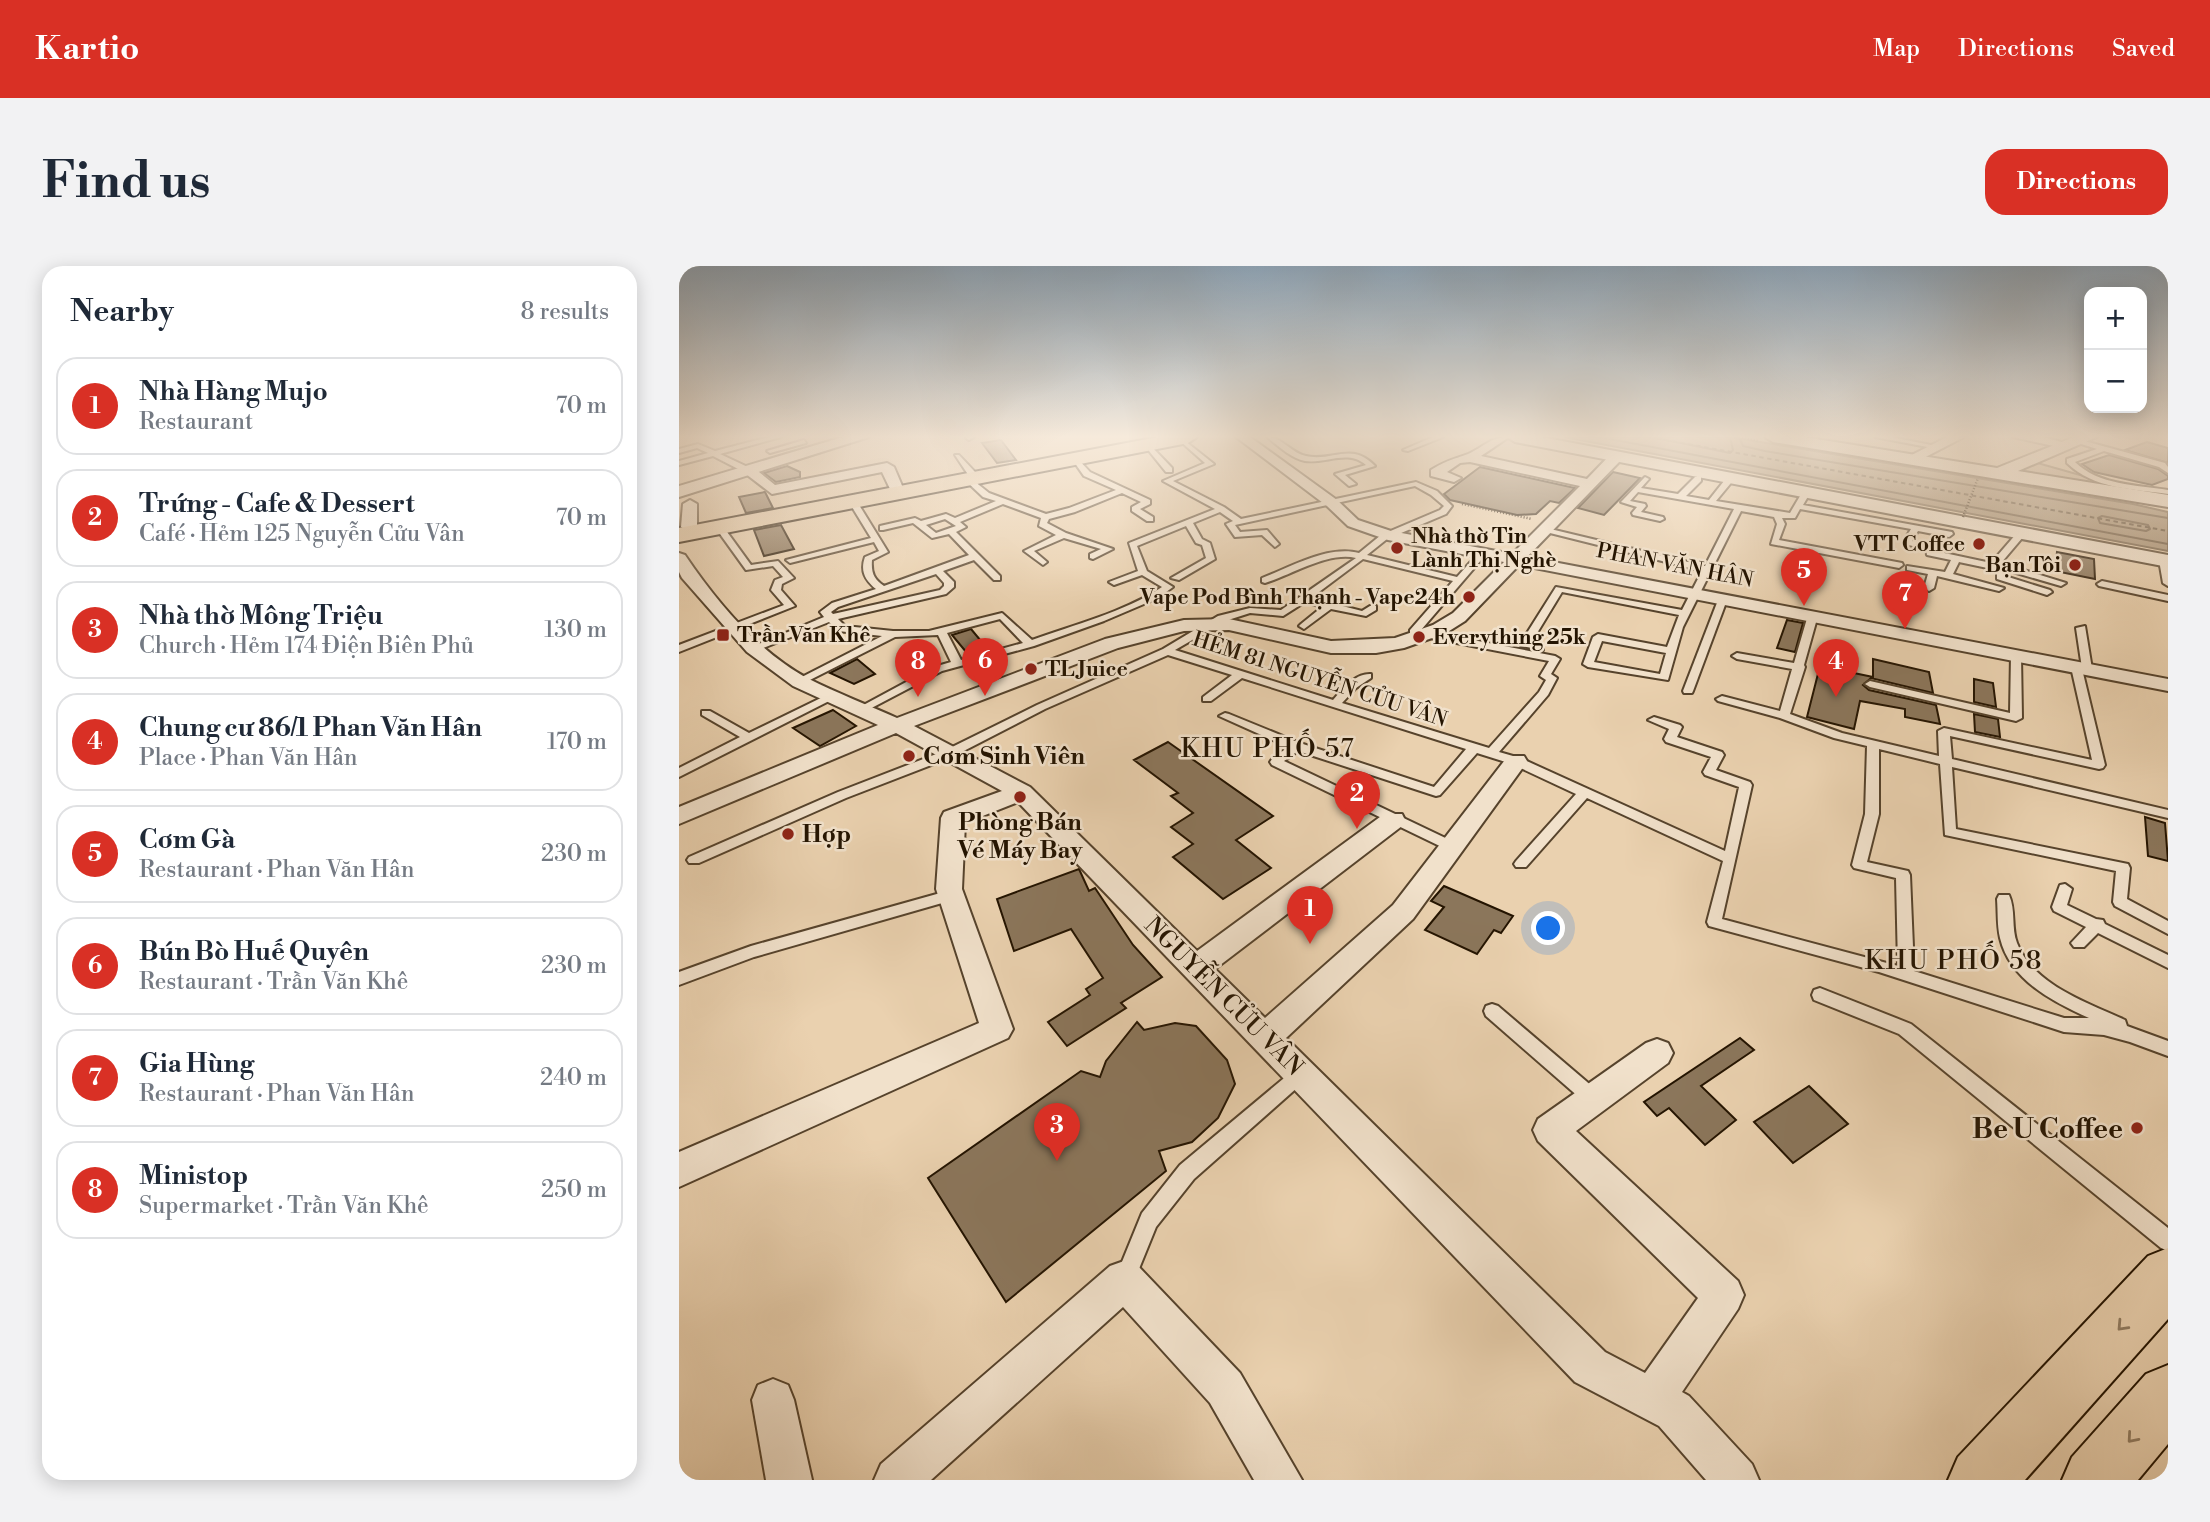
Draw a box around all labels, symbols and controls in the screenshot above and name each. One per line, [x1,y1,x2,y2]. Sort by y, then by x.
text: Kartio [35,29,139,70]
text: Map [1873,34,1920,64]
text: Directions [1958,34,2074,64]
text: Saved [2112,34,2175,64]
button: Directions [1985,149,2168,215]
text: Find us [42,152,211,213]
map controls [2084,287,2147,413]
button: + [2084,287,2147,350]
text: Nearby [70,293,174,331]
text: 8 results [521,298,609,326]
button: − [2084,350,2147,413]
text: Nhà Hàng Mujo [139,376,328,408]
text: 1 [89,392,101,420]
text: 70 m [556,392,607,420]
text: Restaurant [139,408,253,436]
text: Trứng - Cafe & Dessert [139,488,415,520]
text: 2 [88,504,102,532]
text: 70 m [556,504,607,532]
text: Café · Hẻm 125 Nguyễn Cửu Vân [139,520,465,548]
place label: Nhà thờ Tin Lành Thị Nghè [1411,524,1557,574]
place label: VTT Coffee [1853,532,1965,558]
street label: PHAN VĂN HÂN [1594,536,1756,594]
marker: VTT Coffee [1971,536,1987,552]
marker: Nhà thờ Tin Lành Thị Nghè [1389,540,1405,556]
pin: 5 [1781,548,1827,606]
place label: Bạn Tôi [1985,553,2061,579]
marker: Bạn Tôi [2067,557,2083,573]
pin: 7 [1882,571,1928,629]
place label: Vape Pod Bình Thạnh - Vape24h [1139,585,1455,611]
marker: Vape Pod Bình Thạnh - Vape24h [1461,589,1477,605]
text: Nhà thờ Mông Triệu [139,600,383,632]
text: 3 [88,616,102,644]
text: 130 m [544,616,607,644]
street label: HẺM 81 NGUYỄN CỬU VÂN [1189,622,1452,734]
place label: Trần Văn Khê [737,623,871,649]
place label: Everything 25k [1433,625,1587,651]
marker: Trần Văn Khê [715,627,731,643]
marker: Everything 25k [1411,629,1427,645]
text: Church · Hẻm 174 Điện Biên Phủ [139,632,474,660]
pin: 6 [962,638,1008,696]
pin: 8 [895,639,941,697]
pin: 4 [1813,639,1859,697]
place label: TL Juice [1045,657,1128,683]
marker: TL Juice [1023,661,1039,677]
text: Chung cư 86/1 Phan Văn Hân [139,712,482,744]
text: 4 [87,728,103,756]
text: 170 m [547,728,607,756]
district label: KHU PHỐ 57 [1180,728,1356,765]
place label: Cơm Sinh Viên [923,742,1085,772]
text: Place · Phan Văn Hân [139,744,358,772]
marker: Cơm Sinh Viên [901,748,917,764]
pin: 2 [1334,771,1380,829]
marker: Phòng Bán Vé Máy Bay [1012,789,1028,805]
place label: Phòng Bán Vé Máy Bay [956,808,1083,866]
place label: Hợp [802,820,851,850]
text: Cơm Gà [139,824,235,856]
marker: Hợp [780,826,796,842]
text: 5 [88,840,102,868]
text: 230 m [541,840,607,868]
text: Restaurant · Phan Văn Hân [139,856,414,884]
pin: 1 [1287,886,1333,944]
street label: NGUYỄN CỬU VÂN [1137,907,1313,1083]
your location [1531,911,1565,945]
text: Bún Bò Huế Quyên [139,936,369,968]
district label: KHU PHỐ 58 [1865,940,2043,977]
text: 6 [88,952,102,980]
text: 230 m [541,952,607,980]
text: Restaurant · Trần Văn Khê [139,968,408,996]
text: Gia Hùng [139,1048,254,1080]
text: 7 [88,1064,102,1092]
text: 240 m [540,1064,607,1092]
text: Restaurant · Phan Văn Hân [139,1080,414,1108]
pin: 3 [1034,1103,1080,1161]
place label: Be U Coffee [1972,1112,2123,1147]
marker: Be U Coffee [2129,1120,2145,1136]
text: Ministop [139,1160,248,1192]
text: 8 [88,1176,102,1204]
text: 250 m [541,1176,607,1204]
text: Supermarket · Trần Văn Khê [139,1192,429,1220]
one-way arrow [2118,1318,2130,1331]
one-way arrow [2128,1430,2140,1443]

